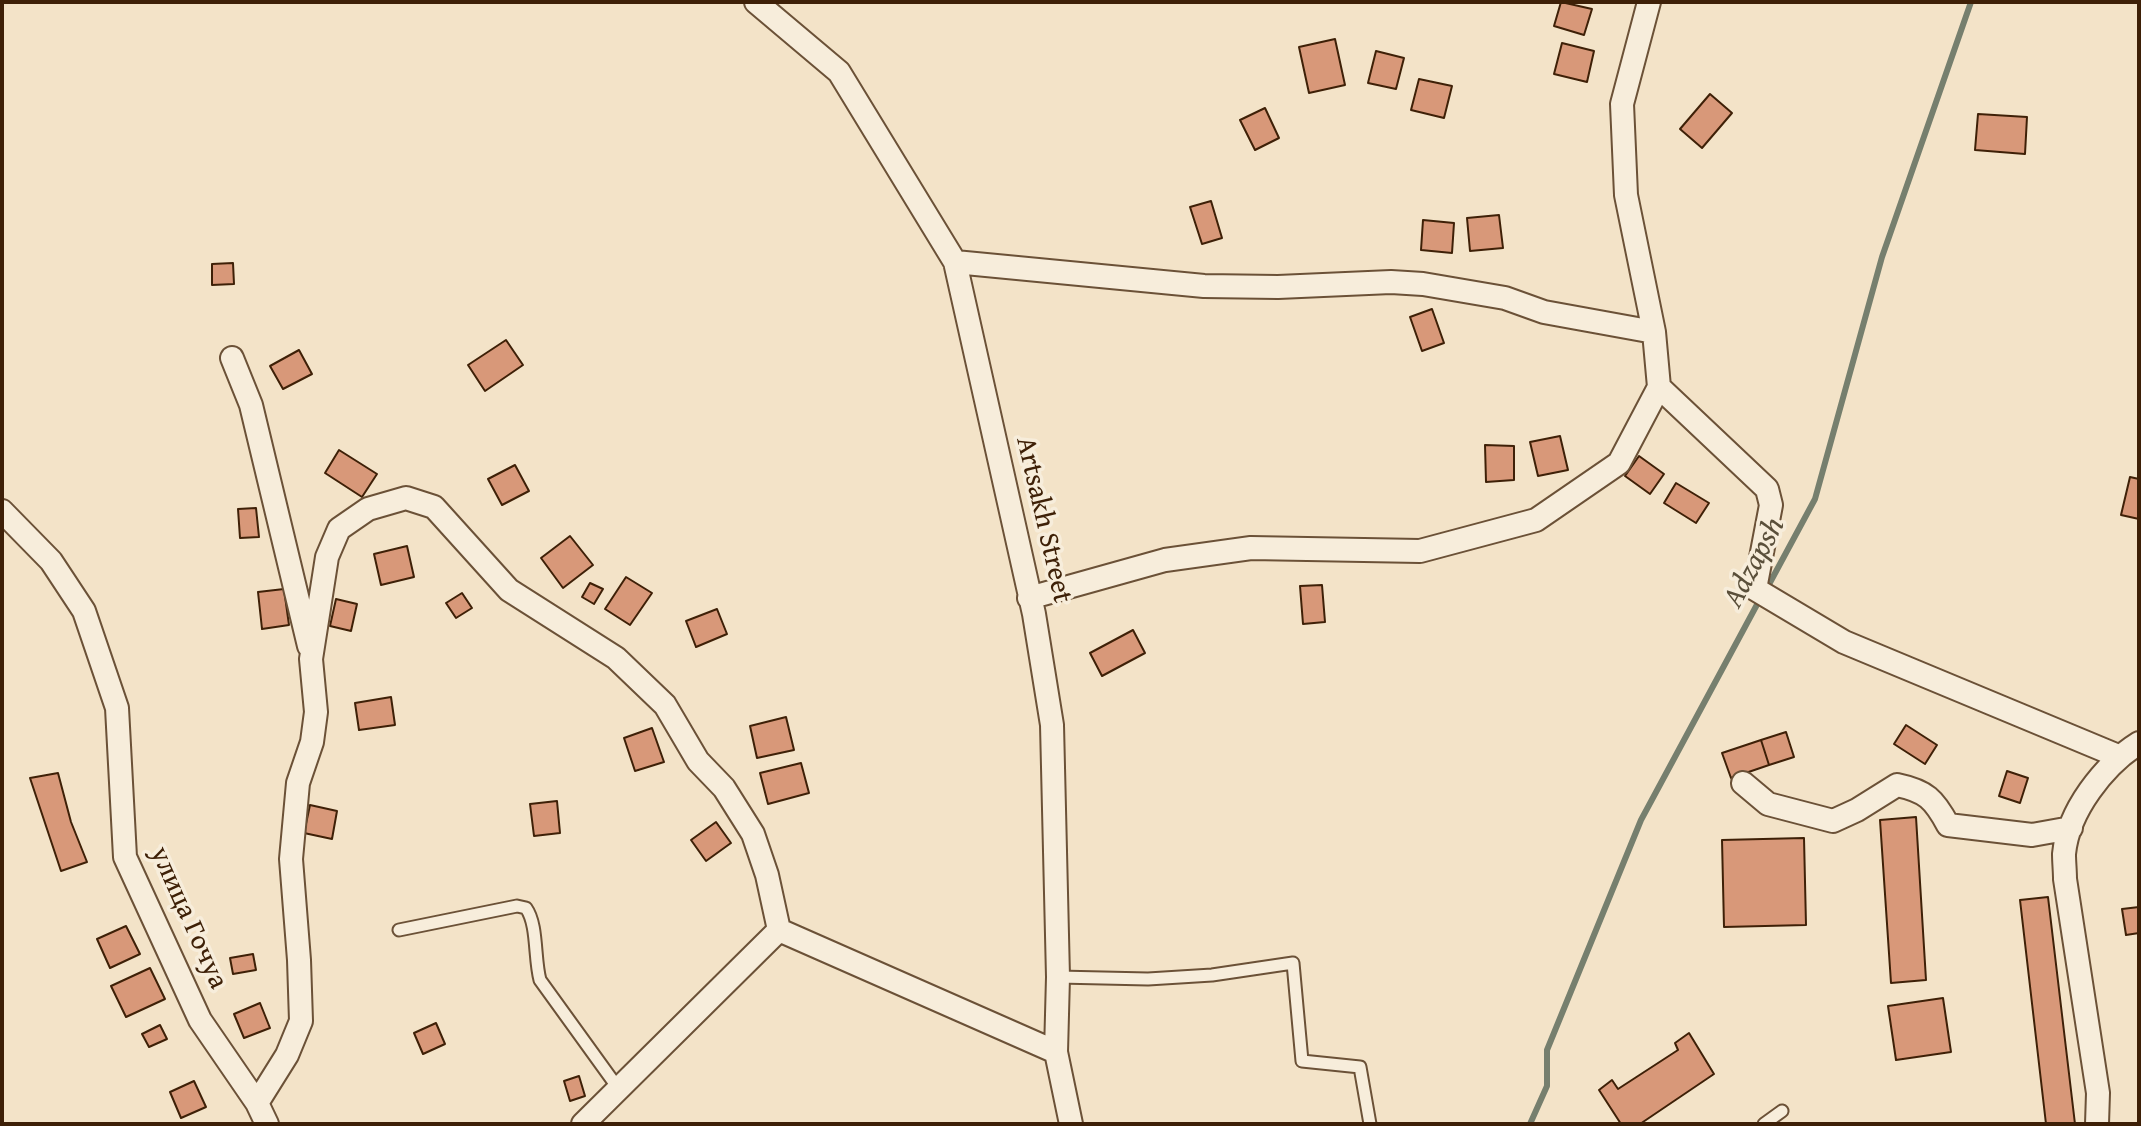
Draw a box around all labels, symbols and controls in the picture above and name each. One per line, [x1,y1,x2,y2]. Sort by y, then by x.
street label: Artsakh Street [1008,434,1078,606]
water label: Adzapsh [1716,512,1794,614]
street label: улица Гочуа [142,842,234,994]

